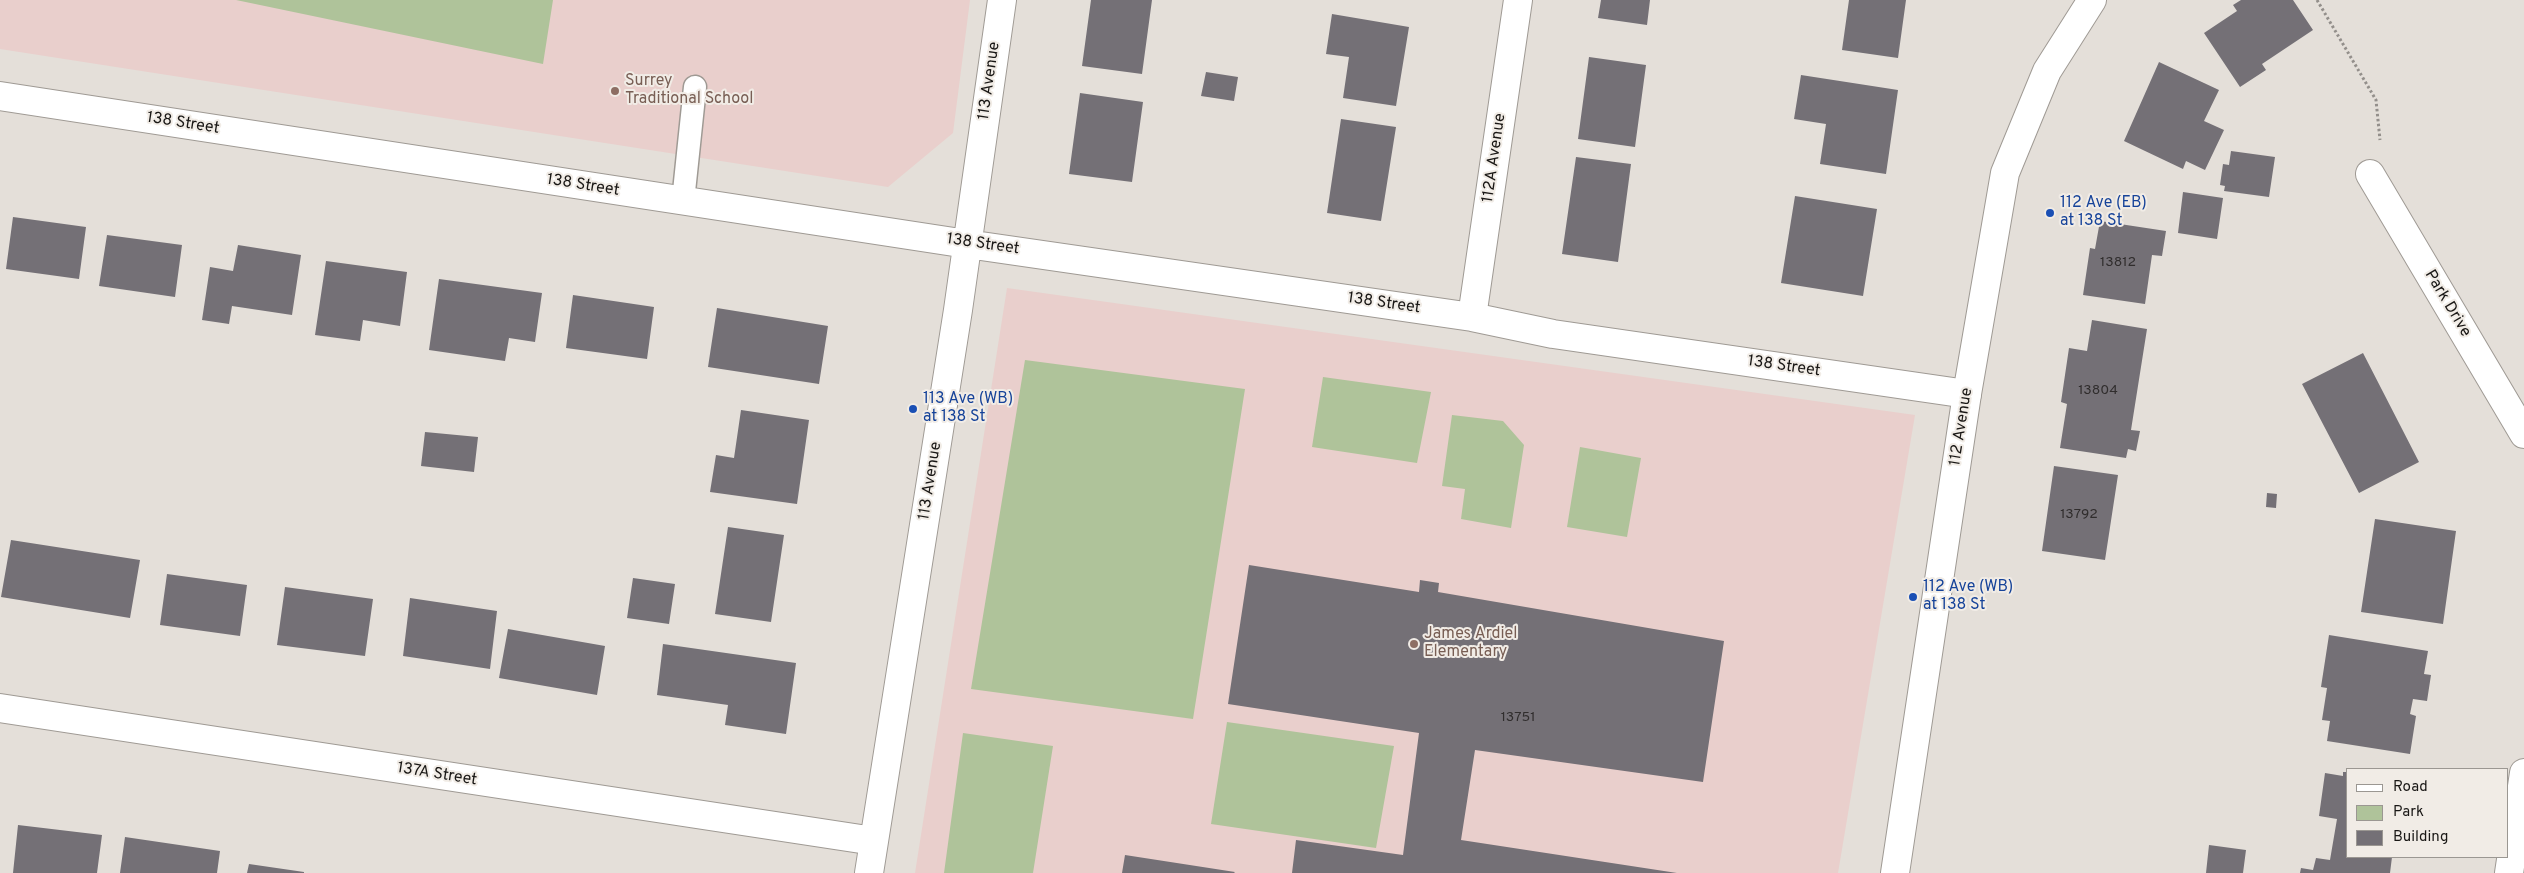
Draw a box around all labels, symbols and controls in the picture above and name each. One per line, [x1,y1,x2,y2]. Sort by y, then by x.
street label: 113 Avenue [975,41,1005,121]
place label: Surrey Traditional School [625,72,753,110]
marker: Surrey Traditional School [609,85,621,97]
street label: 138 Street [145,109,221,139]
street label: 112A Avenue [1479,112,1511,204]
street label: 138 Street [545,171,621,201]
place label: 112 Ave (EB) at 138 St [2060,194,2147,232]
marker: 112 Ave (EB) at 138 St [2044,207,2056,219]
street label: 138 Street [945,230,1021,260]
house number: 13812 [2100,255,2136,271]
street label: Park Drive [2420,267,2474,341]
street label: 138 Street [1346,289,1422,319]
street label: 138 Street [1746,352,1822,382]
house number: 13804 [2078,383,2118,399]
street label: 112 Avenue [1946,386,1978,468]
place label: 113 Ave (WB) at 138 St [923,390,1013,428]
marker: 113 Ave (WB) at 138 St [907,403,919,415]
street label: 113 Avenue [915,441,947,521]
house number: 13792 [2060,507,2098,523]
place label: 112 Ave (WB) at 138 St [1923,578,2013,616]
marker: 112 Ave (WB) at 138 St [1907,591,1919,603]
place label: James Ardiel Elementary [1424,625,1517,663]
marker: James Ardiel Elementary [1408,638,1420,650]
house number: 13751 [1501,710,1535,726]
street label: 137A Street [396,759,478,791]
legend [2346,768,2509,858]
text: Road [2393,778,2428,797]
text: Park [2393,803,2424,822]
text: Building [2393,828,2448,847]

